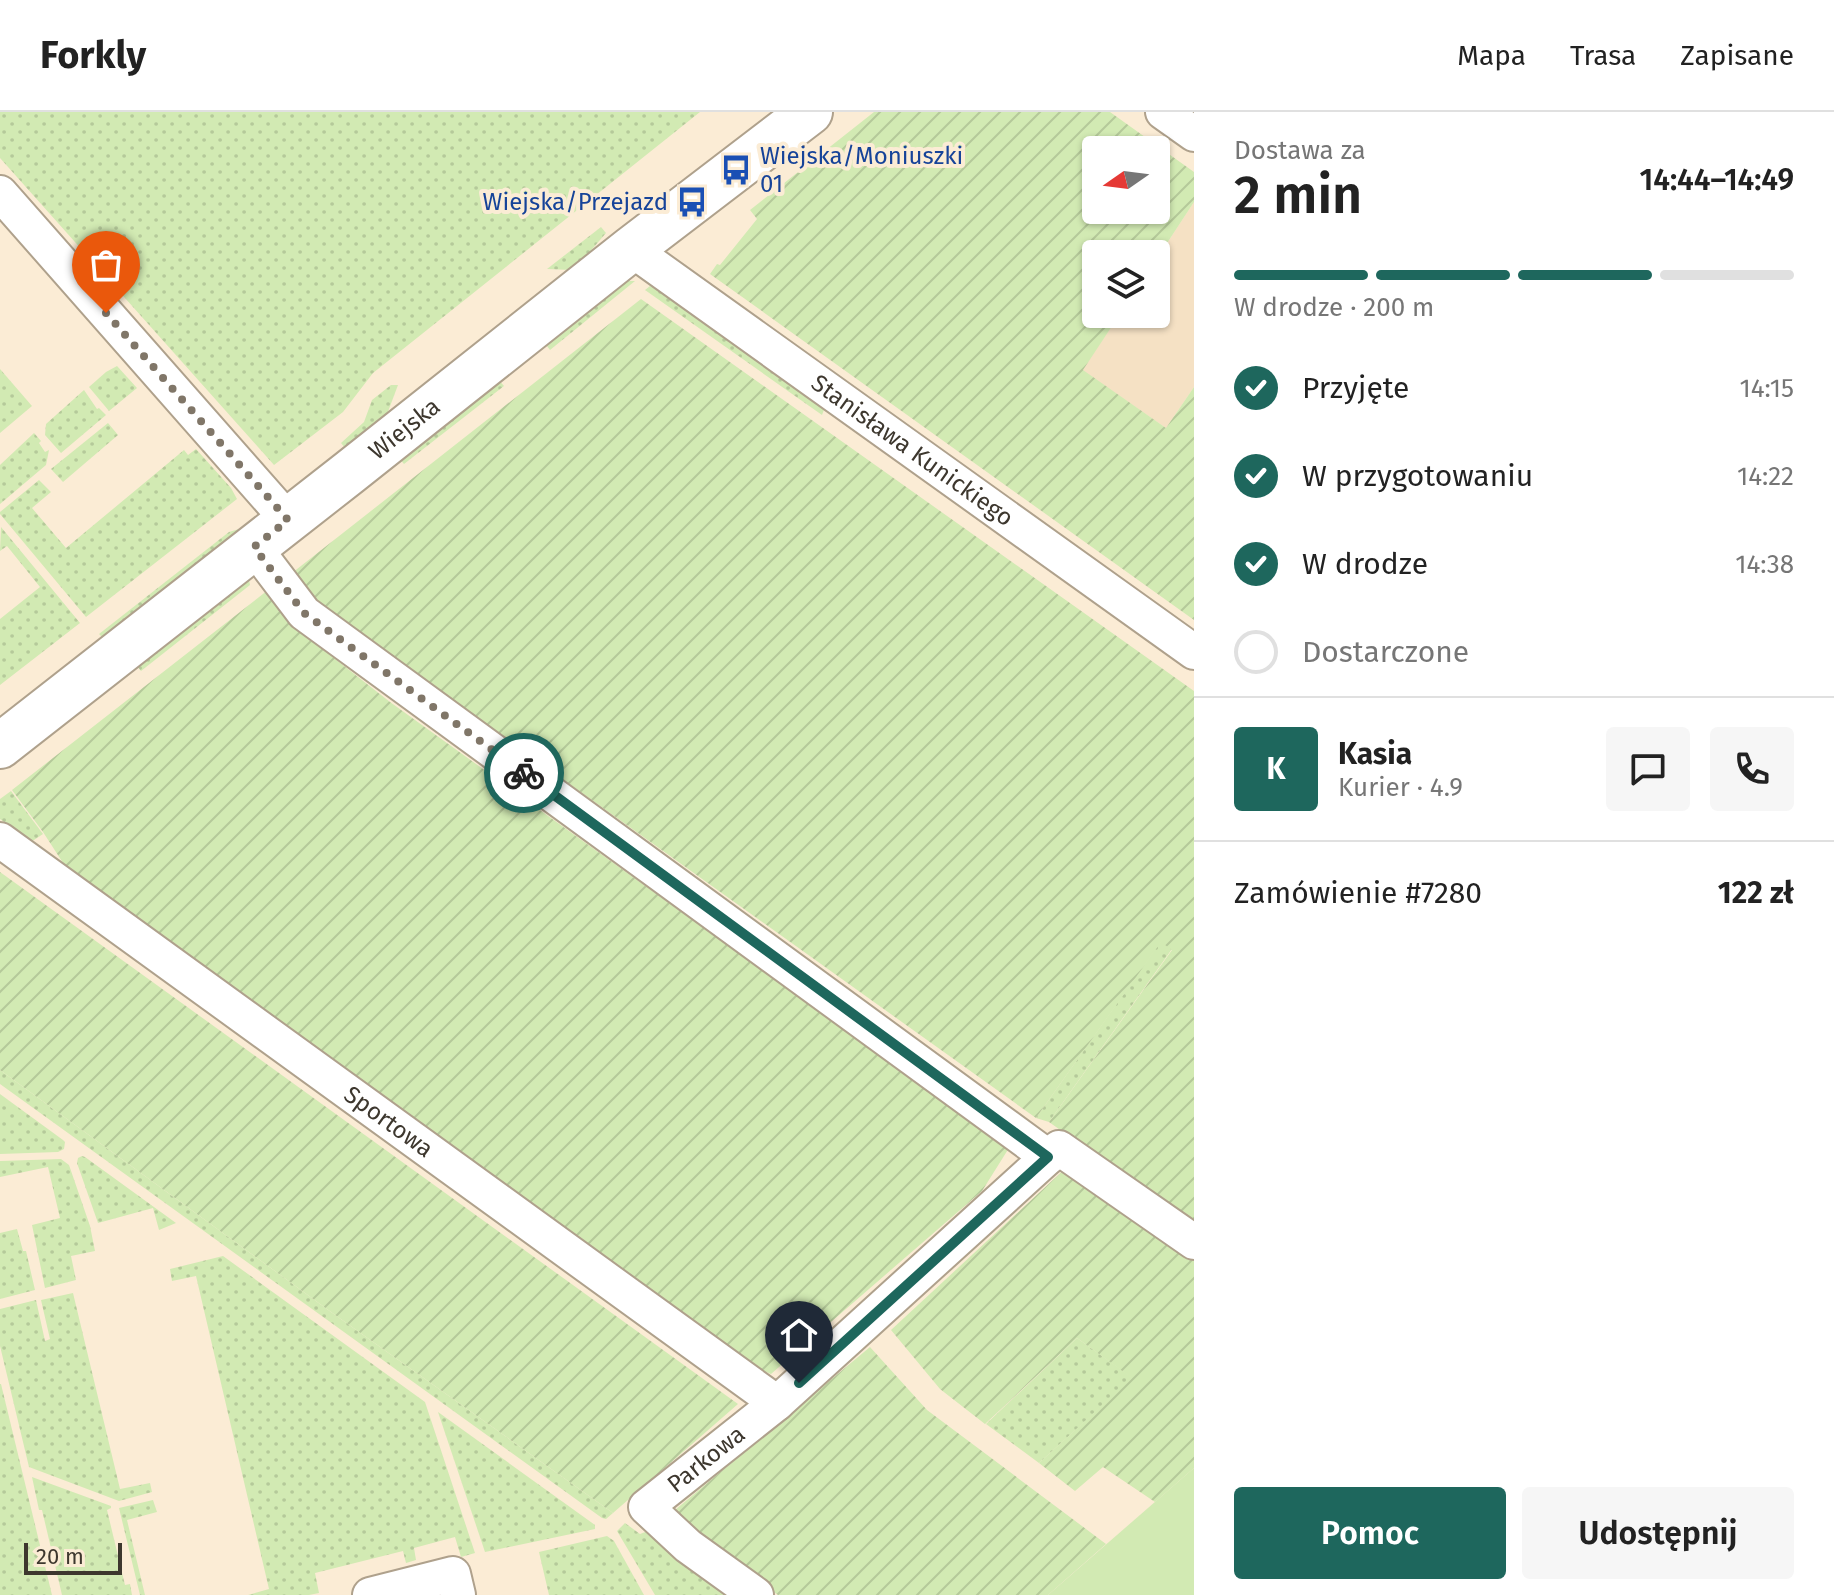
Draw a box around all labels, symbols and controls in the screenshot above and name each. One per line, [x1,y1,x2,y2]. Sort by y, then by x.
text: Forkly [40,32,146,78]
text: Mapa [1457,39,1526,72]
text: Trasa [1570,39,1636,72]
text: Zapisane [1680,39,1794,72]
text: Dostawa za [1234,135,1366,166]
north arrow [1082,136,1170,224]
map controls [1082,136,1170,328]
place label: Wiejska/Moniuszki 01 [760,142,963,198]
bus stop icon: Wiejska/Moniuszki 01 [719,153,753,187]
text: 14:44–14:49 [1640,162,1794,198]
text: 2 min [1234,164,1362,227]
bus stop icon: Wiejska/Przejazd [675,185,709,219]
place label: Wiejska/Przejazd [483,188,668,216]
pin [72,231,140,313]
button: layers [1082,240,1170,328]
icon: bag [84,243,128,287]
text: W drodze · 200 m [1234,292,1434,323]
icon: check [1234,366,1278,410]
street label: Stanisława Kunickiego [806,369,1019,532]
text: Przyjęte [1302,370,1409,406]
text: 14:15 [1739,373,1794,404]
street label: Wiejska [363,392,446,465]
icon: check [1234,454,1278,498]
text: W przygotowaniu [1302,458,1533,494]
text: 14:22 [1737,461,1794,492]
icon: check [1234,542,1278,586]
text: W drodze [1302,546,1428,582]
text: 14:38 [1735,549,1794,580]
text: Dostarczone [1302,634,1469,670]
button: chat [1606,727,1690,811]
button: phone [1710,727,1794,811]
courier [484,733,564,813]
text: Kasia [1338,736,1412,772]
icon: bike [502,751,546,795]
text: K [1267,751,1286,787]
text: Kurier · 4.9 [1338,772,1463,803]
text: Zamówienie #7280 [1234,875,1482,911]
text: 122 zł [1718,875,1794,911]
street label: Sportowa [339,1080,439,1163]
pin [765,1301,833,1383]
icon: home [777,1313,821,1357]
street label: Parkowa [662,1420,751,1498]
button: Pomoc [1234,1487,1506,1579]
button: Udostępnij [1522,1487,1794,1579]
scale bar [24,1539,122,1575]
text: 20 m [36,1543,84,1570]

